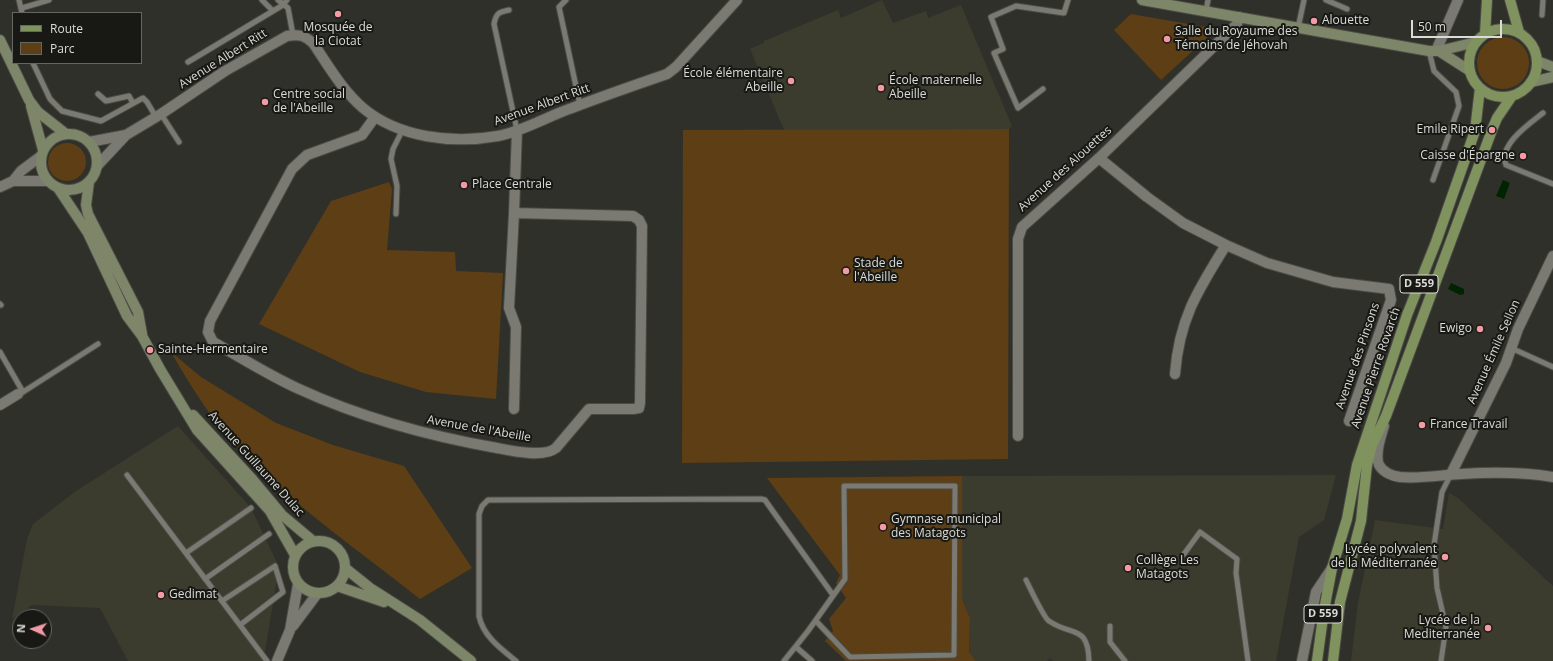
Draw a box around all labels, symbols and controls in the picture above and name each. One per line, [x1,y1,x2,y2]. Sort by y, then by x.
marker: Mosquée de la Ciotat [333,9,343,19]
legend [12,12,142,64]
scale bar [1413,12,1504,38]
place label: Alouette [1322,14,1369,28]
marker: Alouette [1309,16,1319,26]
text: 50 m [1418,18,1446,35]
text: Route [50,20,83,37]
place label: Mosquée de la Ciotat [303,21,373,49]
place label: Salle du Royaume des Témoins de Jéhovah [1175,25,1297,53]
street label: Avenue Albert Ritt [176,26,270,92]
marker: Salle du Royaume des Témoins de Jéhovah [1162,34,1172,44]
text: Parc [50,40,75,57]
place label: École élémentaire Abeille [683,67,783,95]
place label: École maternelle Abeille [889,74,982,102]
marker: École élémentaire Abeille [786,76,796,86]
street label: Avenue Albert Ritt [492,81,592,129]
marker: École maternelle Abeille [876,83,886,93]
place label: Centre social de l'Abeille [273,88,345,116]
marker: Centre social de l'Abeille [260,97,270,107]
street label: Avenue des Alouettes [1015,123,1115,215]
place label: Emile Ripert [1417,123,1484,137]
marker: Emile Ripert [1487,125,1497,135]
place label: Caisse d'Épargne [1420,149,1515,163]
marker: Caisse d'Épargne [1518,151,1528,161]
place label: Place Centrale [472,178,552,192]
marker: Place Centrale [459,180,469,190]
place label: Stade de l'Abeille [854,257,903,285]
marker: Stade de l'Abeille [841,266,851,276]
road number: D 559 [1400,275,1438,293]
street label: Avenue Émile Sellon [1465,298,1523,406]
street label: Avenue des Pinsons [1333,301,1383,411]
street label: Avenue Pierre Rovarch [1349,306,1403,430]
place label: Ewigo [1439,322,1472,336]
marker: Ewigo [1475,324,1485,334]
place label: Sainte-Hermentaire [158,343,268,357]
marker: Sainte-Hermentaire [145,345,155,355]
street label: Avenue Guillaume Dulac [205,408,307,520]
street label: Avenue de l'Abeille [426,413,532,445]
place label: France Travail [1430,418,1508,432]
marker: France Travail [1417,420,1427,430]
place label: Gymnase municipal des Matagots [891,513,1001,541]
marker: Gymnase municipal des Matagots [878,522,888,532]
place label: Lycée polyvalent de la Méditerranée [1331,543,1437,571]
marker: Lycée polyvalent de la Méditerranée [1440,552,1450,562]
place label: Collège Les Matagots [1136,554,1199,582]
marker: Collège Les Matagots [1123,563,1133,573]
place label: Gedimat [169,588,217,602]
marker: Gedimat [156,590,166,600]
road number: D 559 [1304,605,1342,623]
north arrow [12,609,52,649]
place label: Lycée de la Mediterranée [1404,614,1480,642]
marker: Lycée de la Mediterranée [1483,623,1493,633]
text: N [13,624,28,633]

